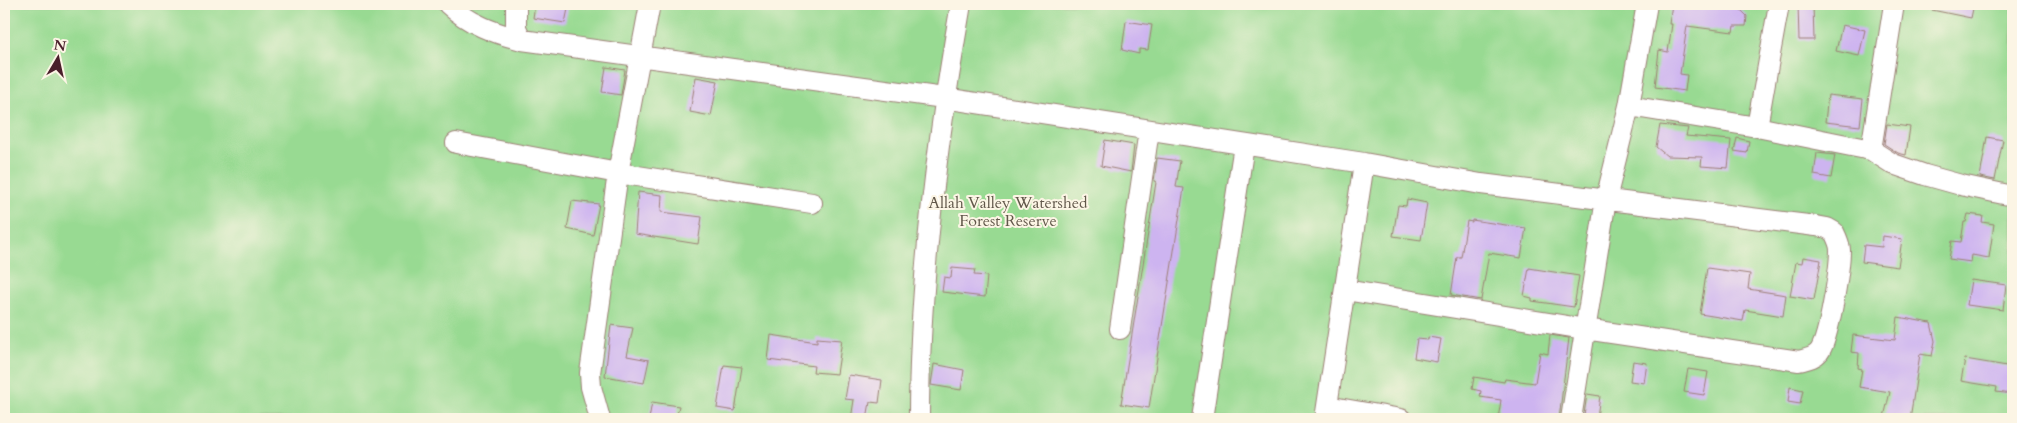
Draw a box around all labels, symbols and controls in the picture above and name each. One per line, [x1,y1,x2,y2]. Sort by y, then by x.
north arrow [32,32,82,82]
text: N [52,35,67,56]
park label: Allah Valley Watershed Forest Reserve [929,192,1088,232]

